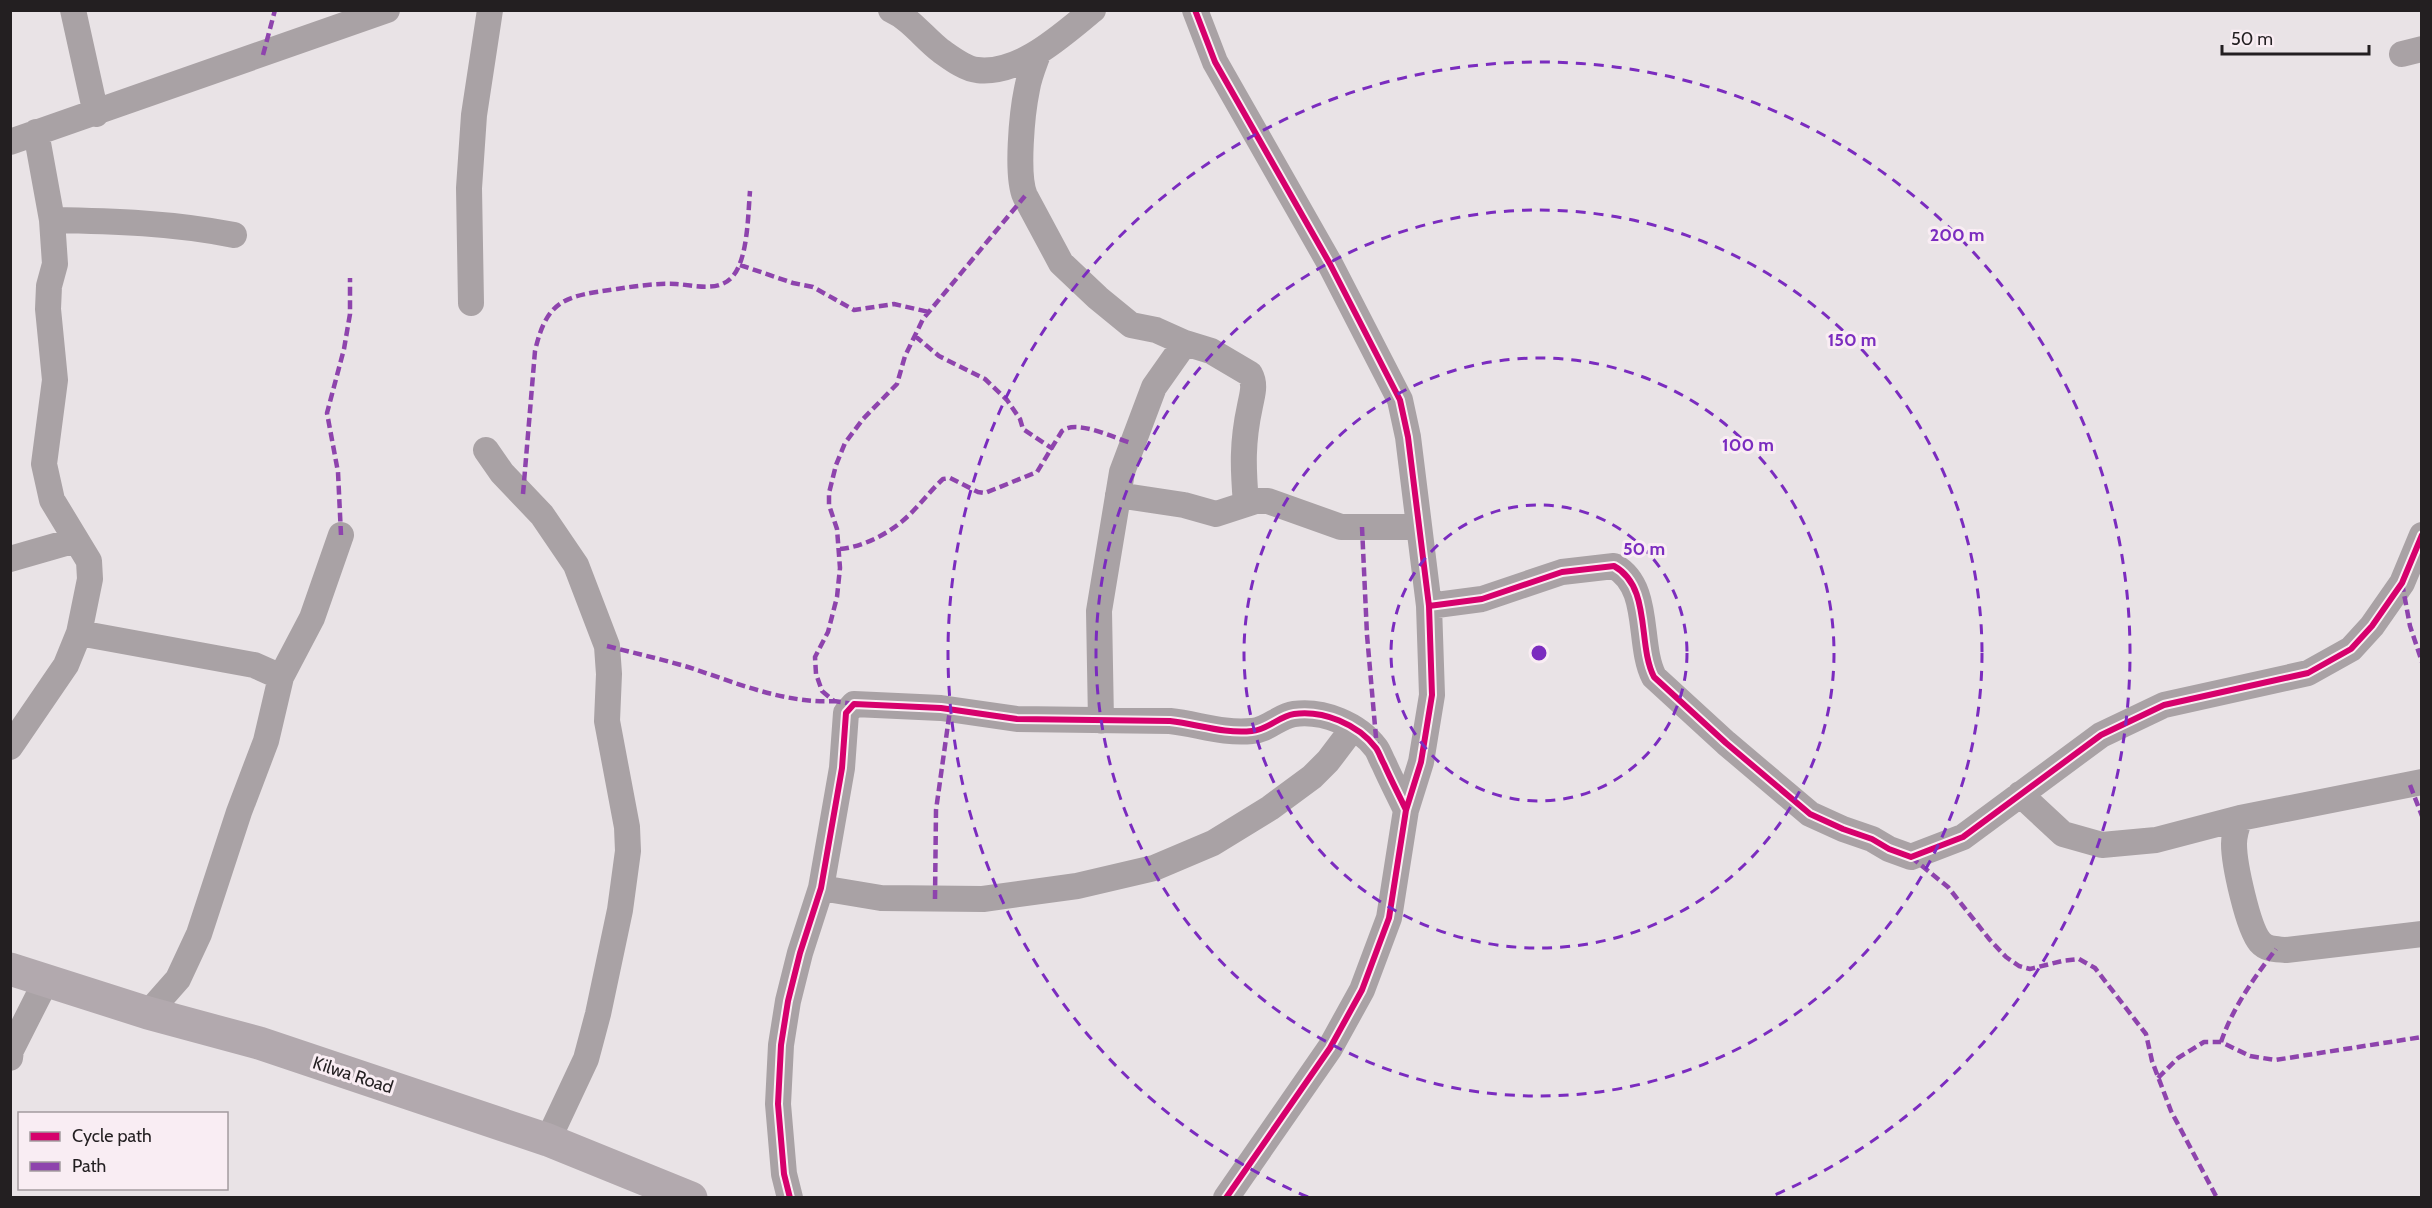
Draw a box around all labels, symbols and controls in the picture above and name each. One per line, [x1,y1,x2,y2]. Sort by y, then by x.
scale bar [2222,18,2369,56]
text: 50 m [2231,28,2273,50]
text: 200 m [1930,224,1984,246]
text: 150 m [1828,329,1876,351]
text: 100 m [1722,434,1774,456]
text: 50 m [1623,538,1665,560]
centre of rings [1529,643,1549,663]
street label: Kilwa Road [310,1052,396,1098]
legend [18,1112,228,1190]
text: Cycle path [72,1125,152,1147]
text: Path [72,1155,106,1177]

